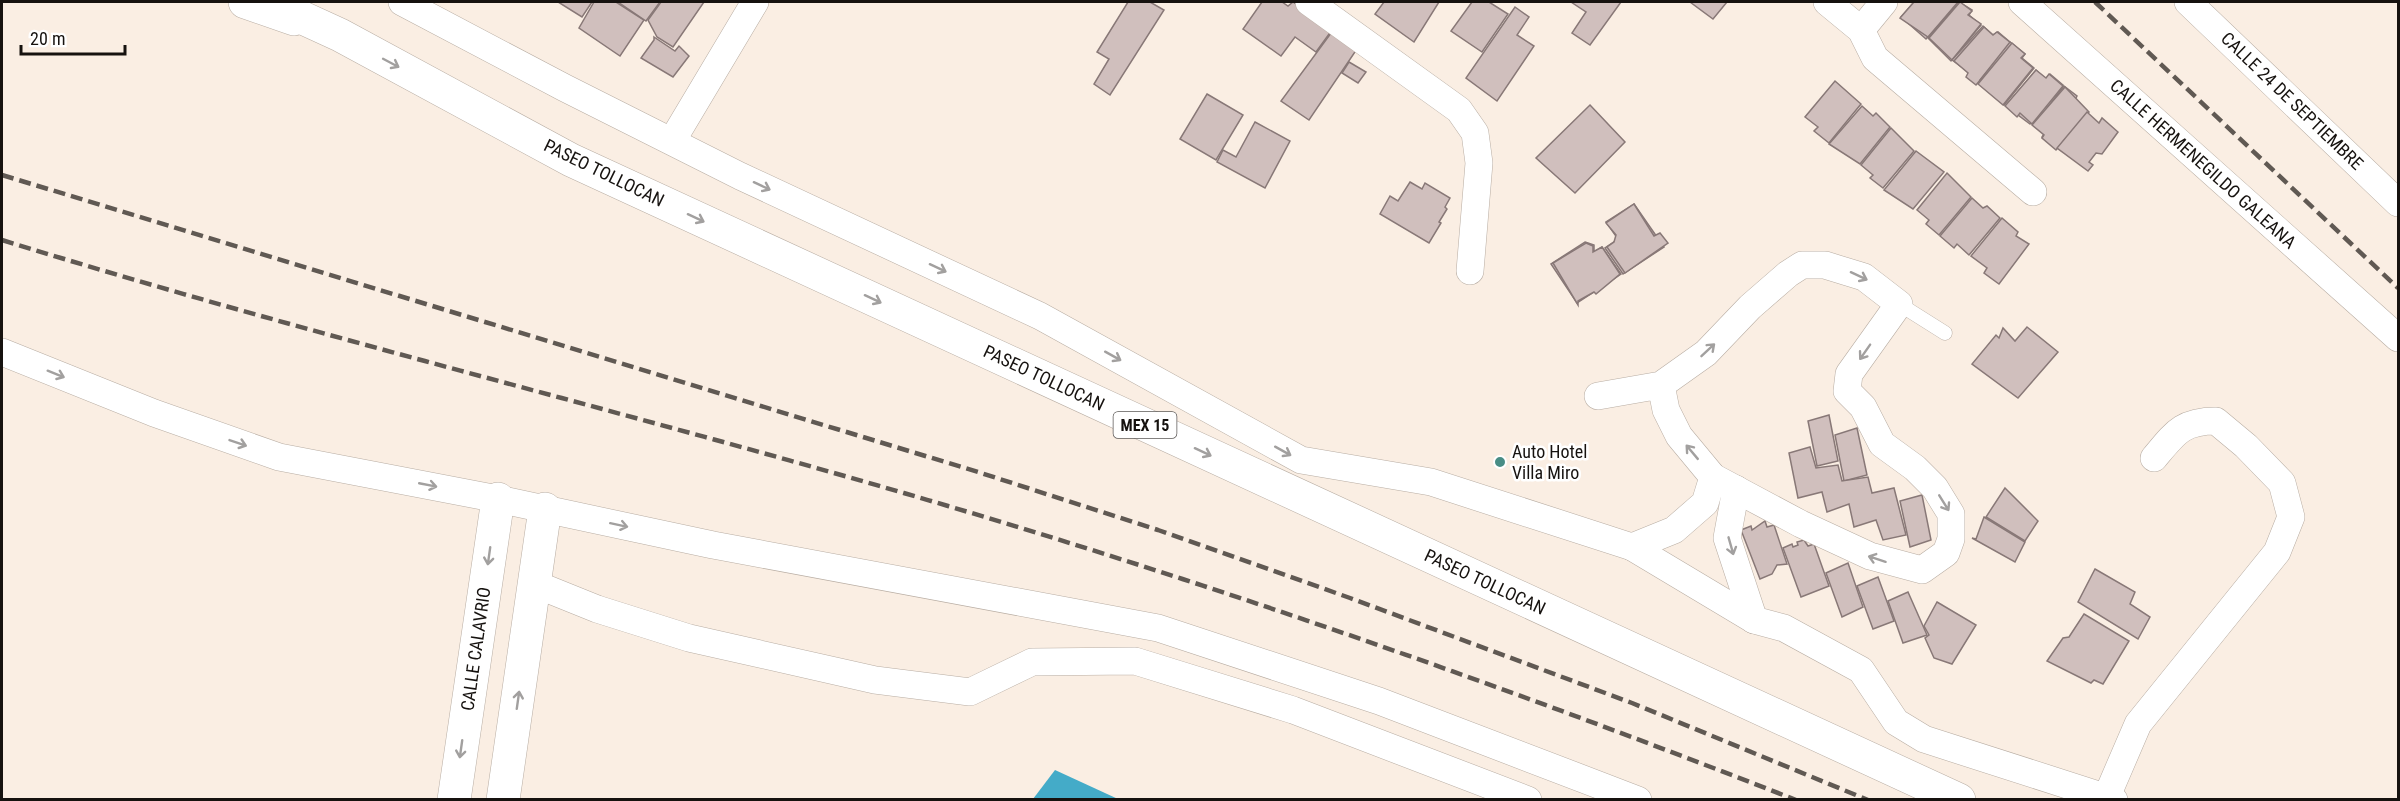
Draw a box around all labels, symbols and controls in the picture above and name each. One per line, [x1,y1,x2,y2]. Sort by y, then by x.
scale bar [21,18,124,56]
street label: CALLE 24 DE SEPTIEMBRE [2217,27,2368,174]
text: 20 m [30,28,65,49]
one-way arrow [382,58,400,69]
street label: CALLE HERMENEGILDO GALEANA [2106,75,2301,253]
street label: PASEO TOLLOCAN [541,134,668,211]
one-way arrow [752,181,770,193]
one-way arrow [687,212,705,224]
one-way arrow [929,263,947,275]
one-way arrow [1850,270,1868,282]
one-way arrow [864,294,882,306]
street label: PASEO TOLLOCAN [980,340,1108,415]
one-way arrow [1701,343,1716,357]
one-way arrow [1859,343,1871,360]
one-way arrow [1103,351,1121,362]
one-way arrow [46,369,64,380]
road number: MEX 15 [1114,412,1176,438]
one-way arrow [228,438,247,449]
place label: Auto Hotel Villa Miro [1512,441,1587,483]
one-way arrow [1686,444,1699,460]
one-way arrow [1274,445,1291,457]
one-way arrow [1193,446,1211,458]
marker: Auto Hotel Villa Miro [1493,455,1507,469]
one-way arrow [418,480,437,491]
one-way arrow [1938,494,1951,511]
one-way arrow [609,519,628,531]
one-way arrow [1725,536,1737,555]
street label: PASEO TOLLOCAN [1421,544,1549,619]
one-way arrow [484,546,495,566]
one-way arrow [1868,552,1887,563]
street label: CALLE CALAVRIO [456,586,495,712]
one-way arrow [512,691,523,710]
one-way arrow [456,739,467,759]

